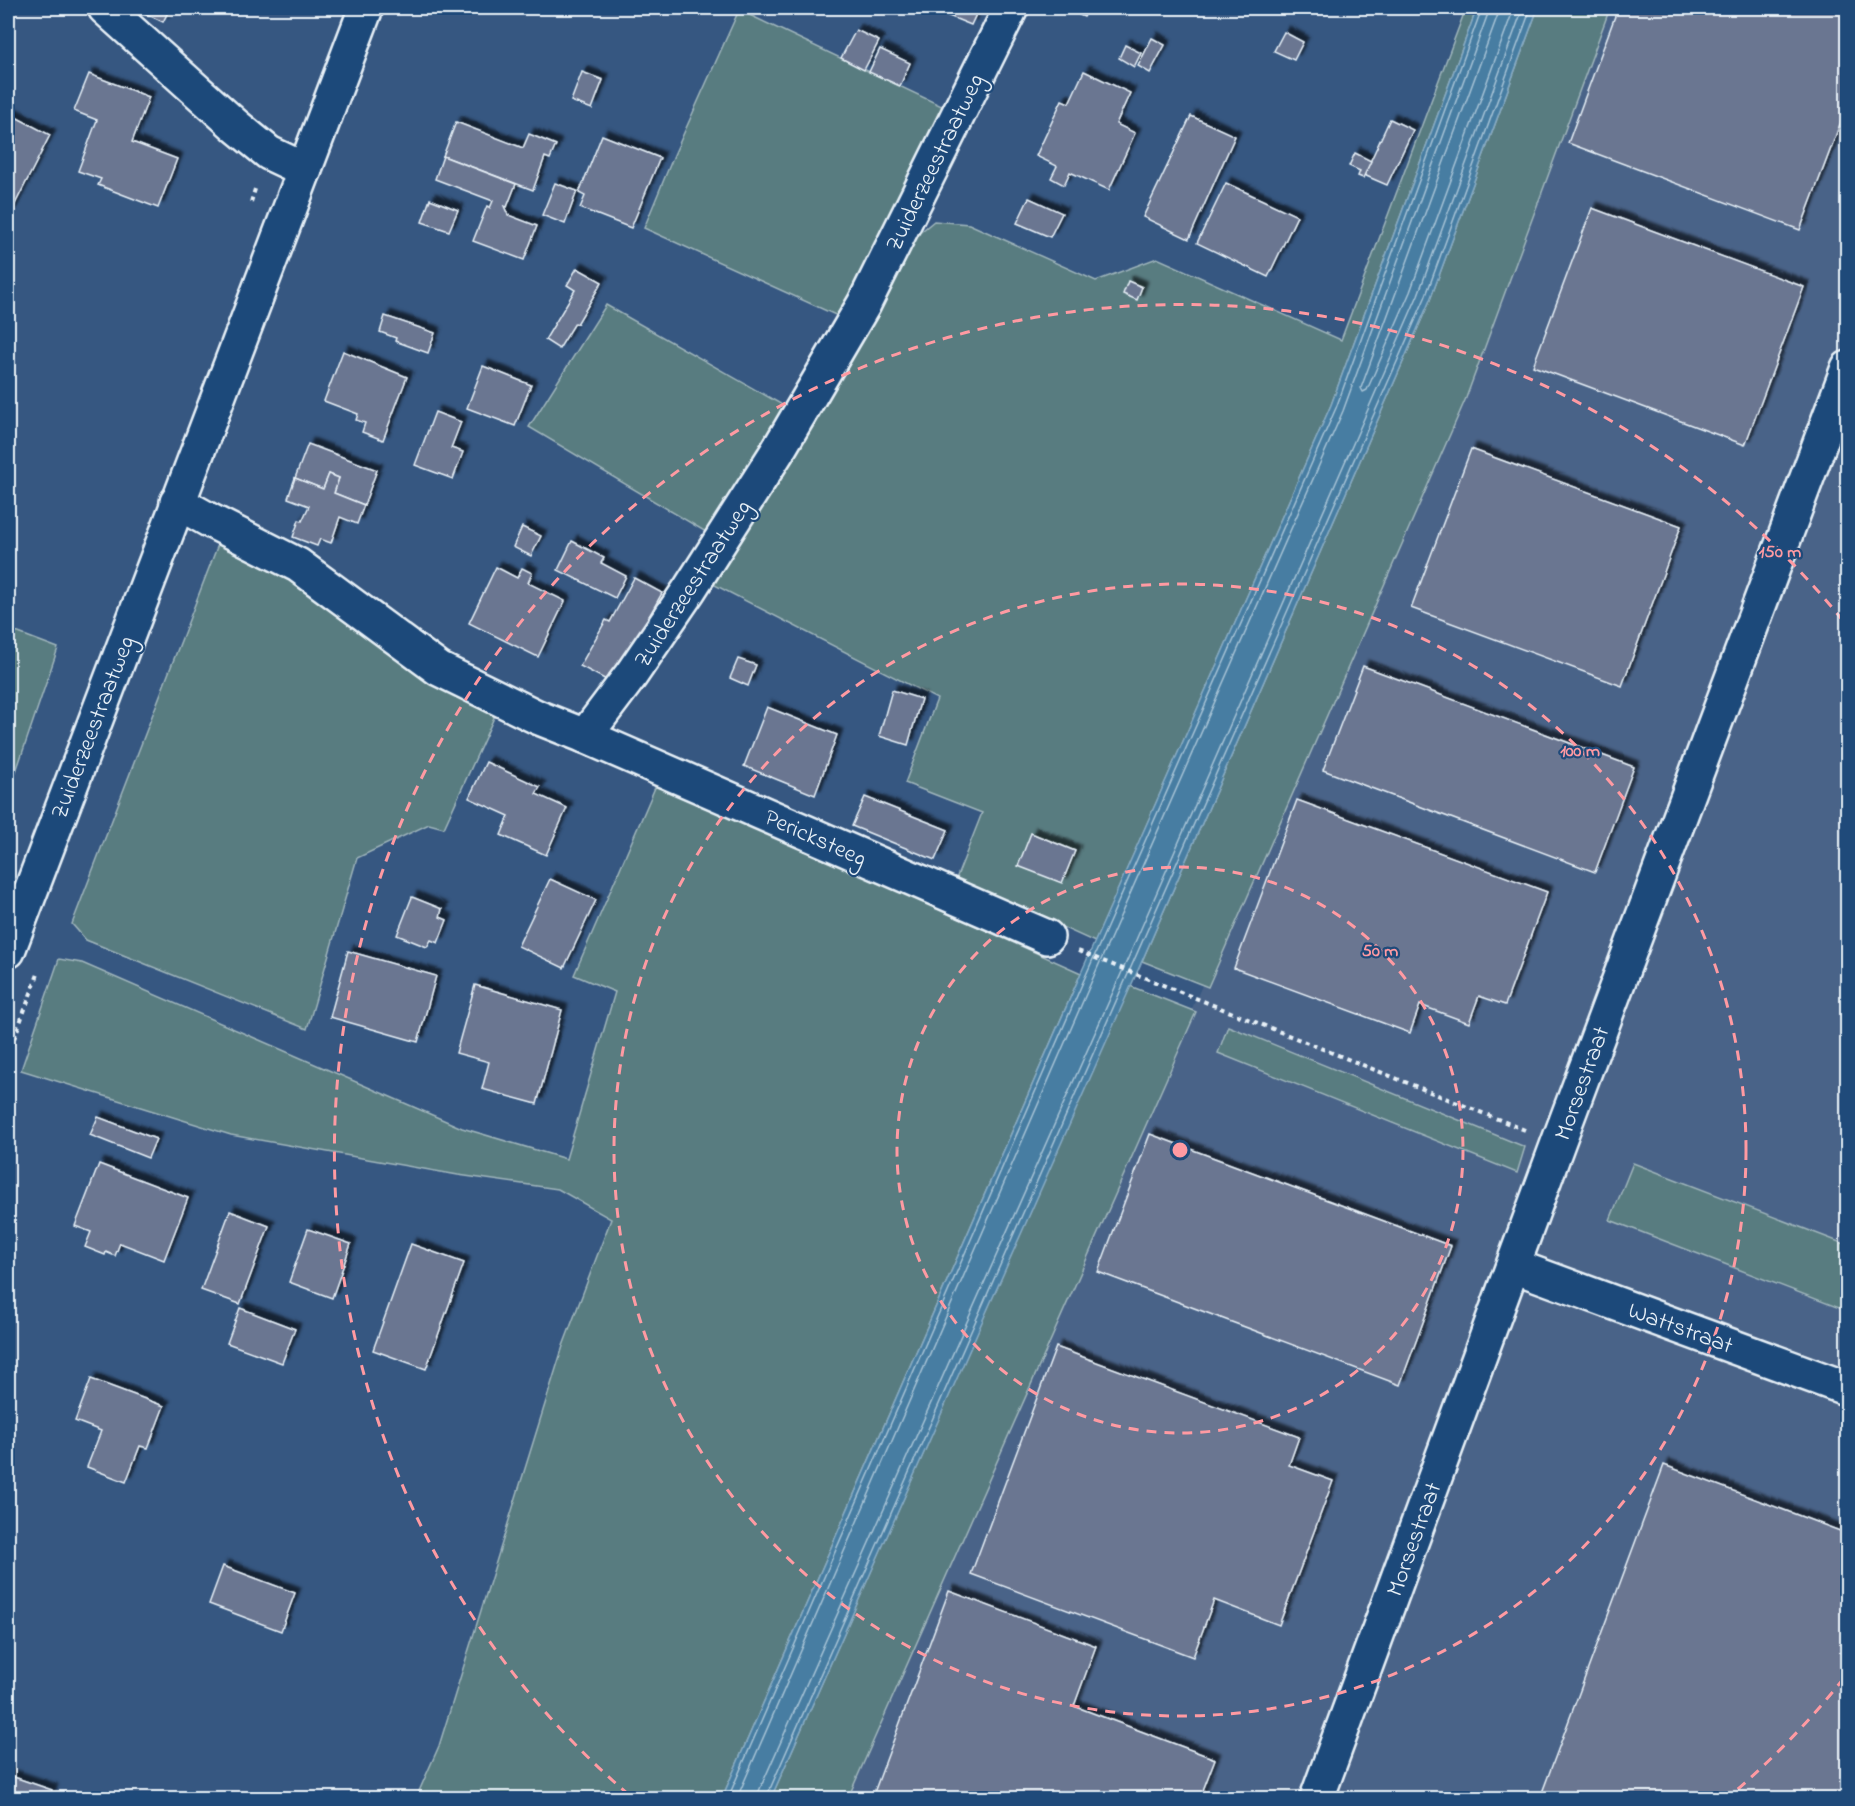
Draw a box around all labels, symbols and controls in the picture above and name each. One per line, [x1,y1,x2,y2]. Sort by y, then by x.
street label: Zuiderzeestraatweg [878,68,994,258]
street label: Zuiderzeestraatweg [627,494,762,675]
text: 150 m [1759,540,1801,566]
street label: Zuiderzeestraatweg [43,631,145,825]
text: 100 m [1560,739,1600,765]
street label: Pericksteeg [758,801,872,877]
text: 50 m [1362,939,1398,965]
street label: Morsestraat [1547,1022,1620,1146]
centre of rings [1170,1140,1190,1160]
street label: Wattstraat [1623,1294,1738,1365]
street label: Morsestraat [1379,1478,1452,1602]

